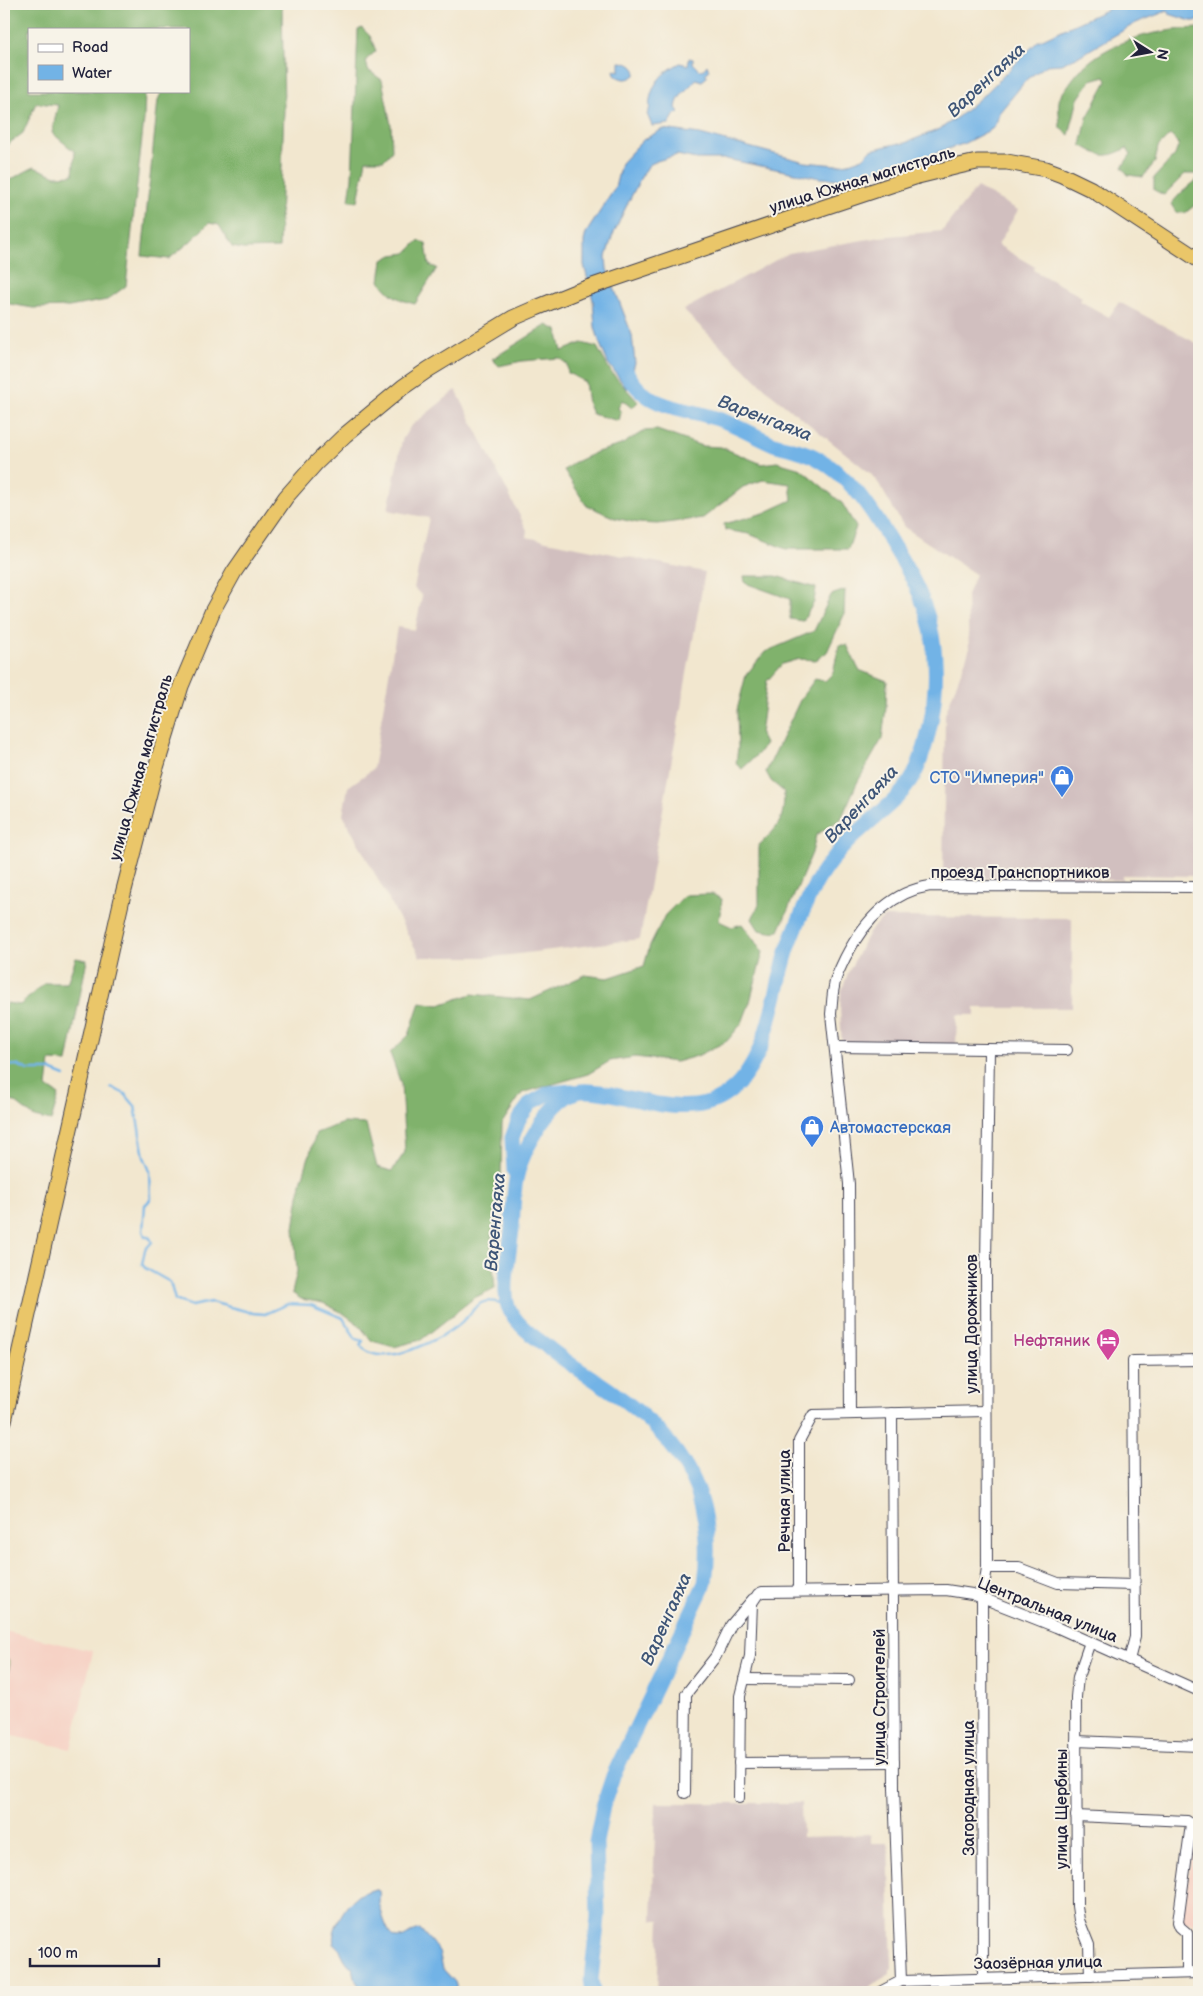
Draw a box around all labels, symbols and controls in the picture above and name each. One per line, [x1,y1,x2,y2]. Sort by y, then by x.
legend [28,28,190,92]
north arrow [1126,28,1176,78]
text: Road [72,38,108,57]
water label: Варенгаяха [943,39,1030,122]
text: N [1153,48,1172,61]
text: Water [72,64,112,83]
street label: улица Южная магистраль [767,143,958,218]
water label: Варенгаяха [715,391,815,446]
street label: улица Южная магистраль [106,672,177,863]
water label: Варенгаяха [820,761,903,848]
shop icon: СТО "Империя" [1049,764,1075,798]
place label: СТО "Империя" [930,769,1044,788]
street label: проезд Транспортников [931,864,1110,883]
shop icon: Автомастерская [799,1114,825,1148]
place label: Автомастерская [829,1119,951,1138]
water label: Варенгаяха [481,1172,510,1272]
street label: улица Дорожников [963,1254,982,1394]
hotel icon: Нефтяник [1095,1327,1121,1361]
place label: Нефтяник [1013,1332,1090,1351]
street label: Речная улица [776,1449,795,1553]
water label: Варенгаяха [637,1570,696,1669]
street label: Центральная улица [975,1574,1121,1647]
street label: улица Строителей [871,1629,890,1765]
street label: Загородная улица [960,1720,979,1856]
street label: улица Щербины [1053,1749,1072,1869]
scale bar [30,1936,159,1968]
text: 100 m [38,1944,78,1963]
street label: Заозёрная улица [974,1953,1103,1974]

